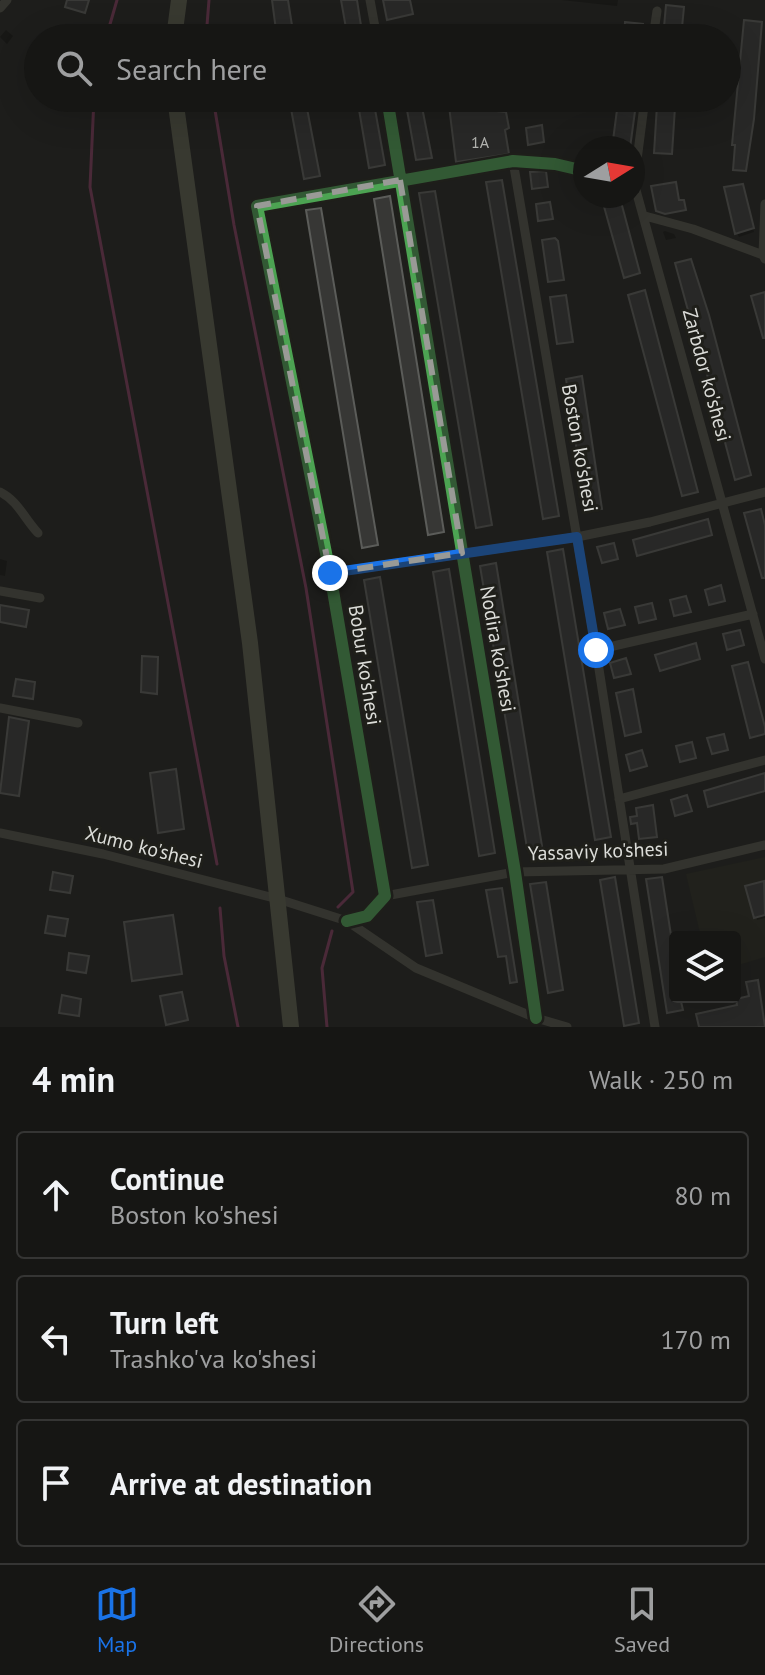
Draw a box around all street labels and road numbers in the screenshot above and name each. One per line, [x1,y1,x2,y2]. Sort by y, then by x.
street label: Zarbdor ko'shesi [677,305,737,445]
street label: Boston ko'shesi [556,382,604,514]
street label: Nodira ko'shesi [474,584,522,714]
street label: Bobur ko'shesi [343,603,387,727]
street label: Xumo ko'shesi [82,820,206,874]
street label: Yassaviy ko'shesi [527,836,669,866]

